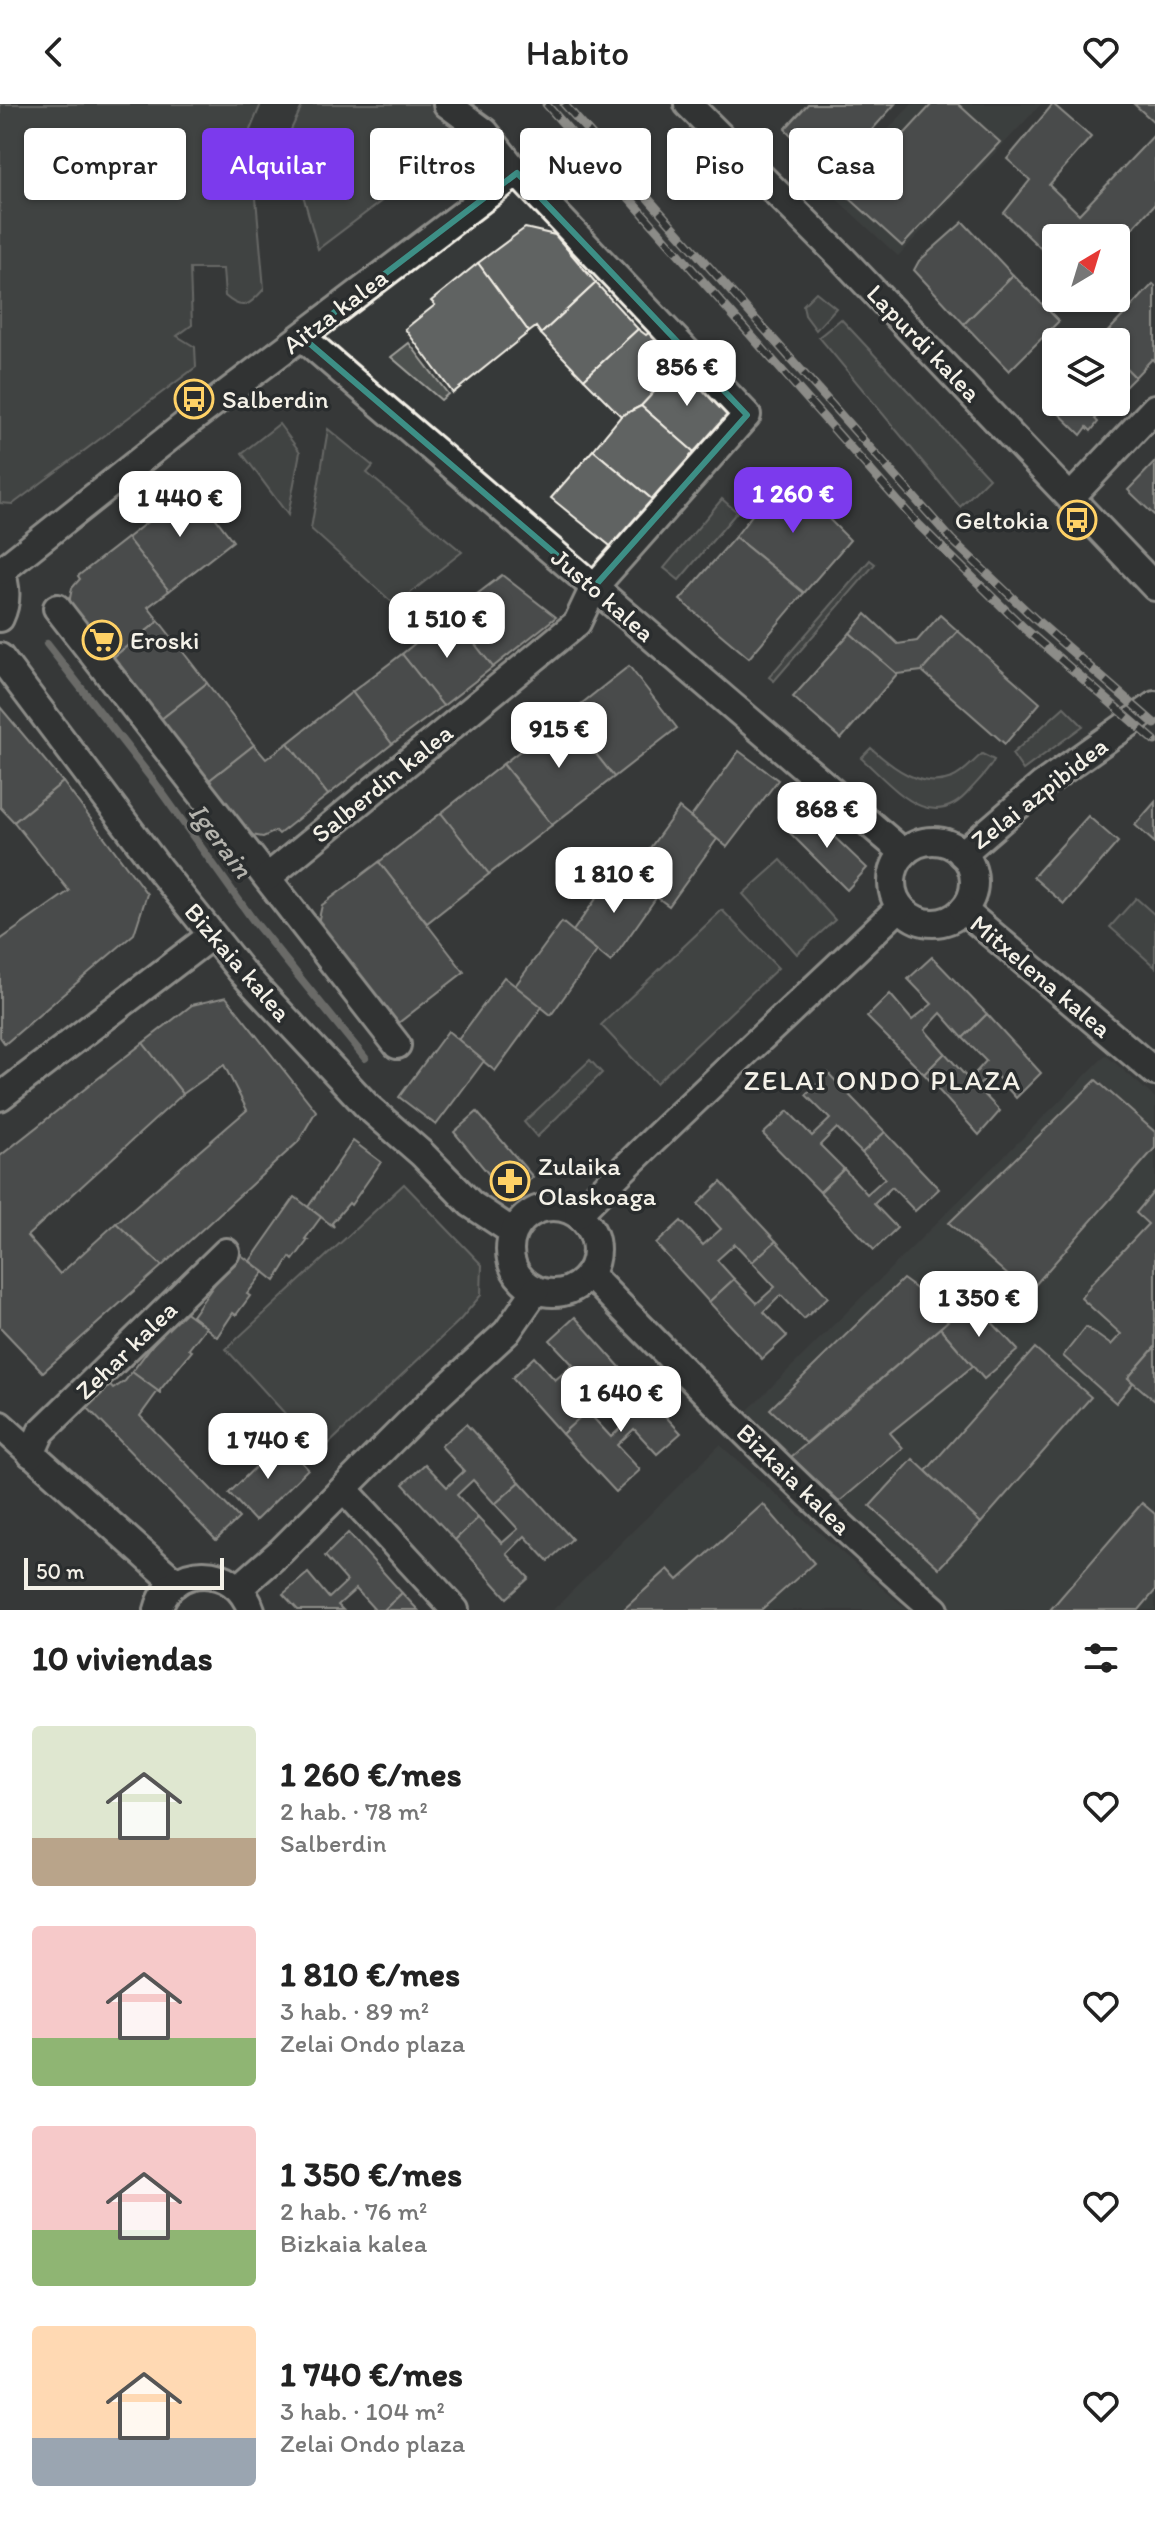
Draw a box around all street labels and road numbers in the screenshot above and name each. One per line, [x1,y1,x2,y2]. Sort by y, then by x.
street label: Aitza kalea [276,261,394,361]
street label: Lapurdi kalea [860,277,988,409]
street label: Justo kalea [545,541,661,649]
street label: Salberdin kalea [305,716,460,850]
street label: Zelai azpibidea [964,730,1114,856]
street label: Bizkaia kalea [178,896,299,1028]
street label: Mitxelena kalea [964,908,1119,1045]
street label: Zehar kalea [68,1294,184,1406]
street label: Bizkaia kalea [730,1416,858,1542]

